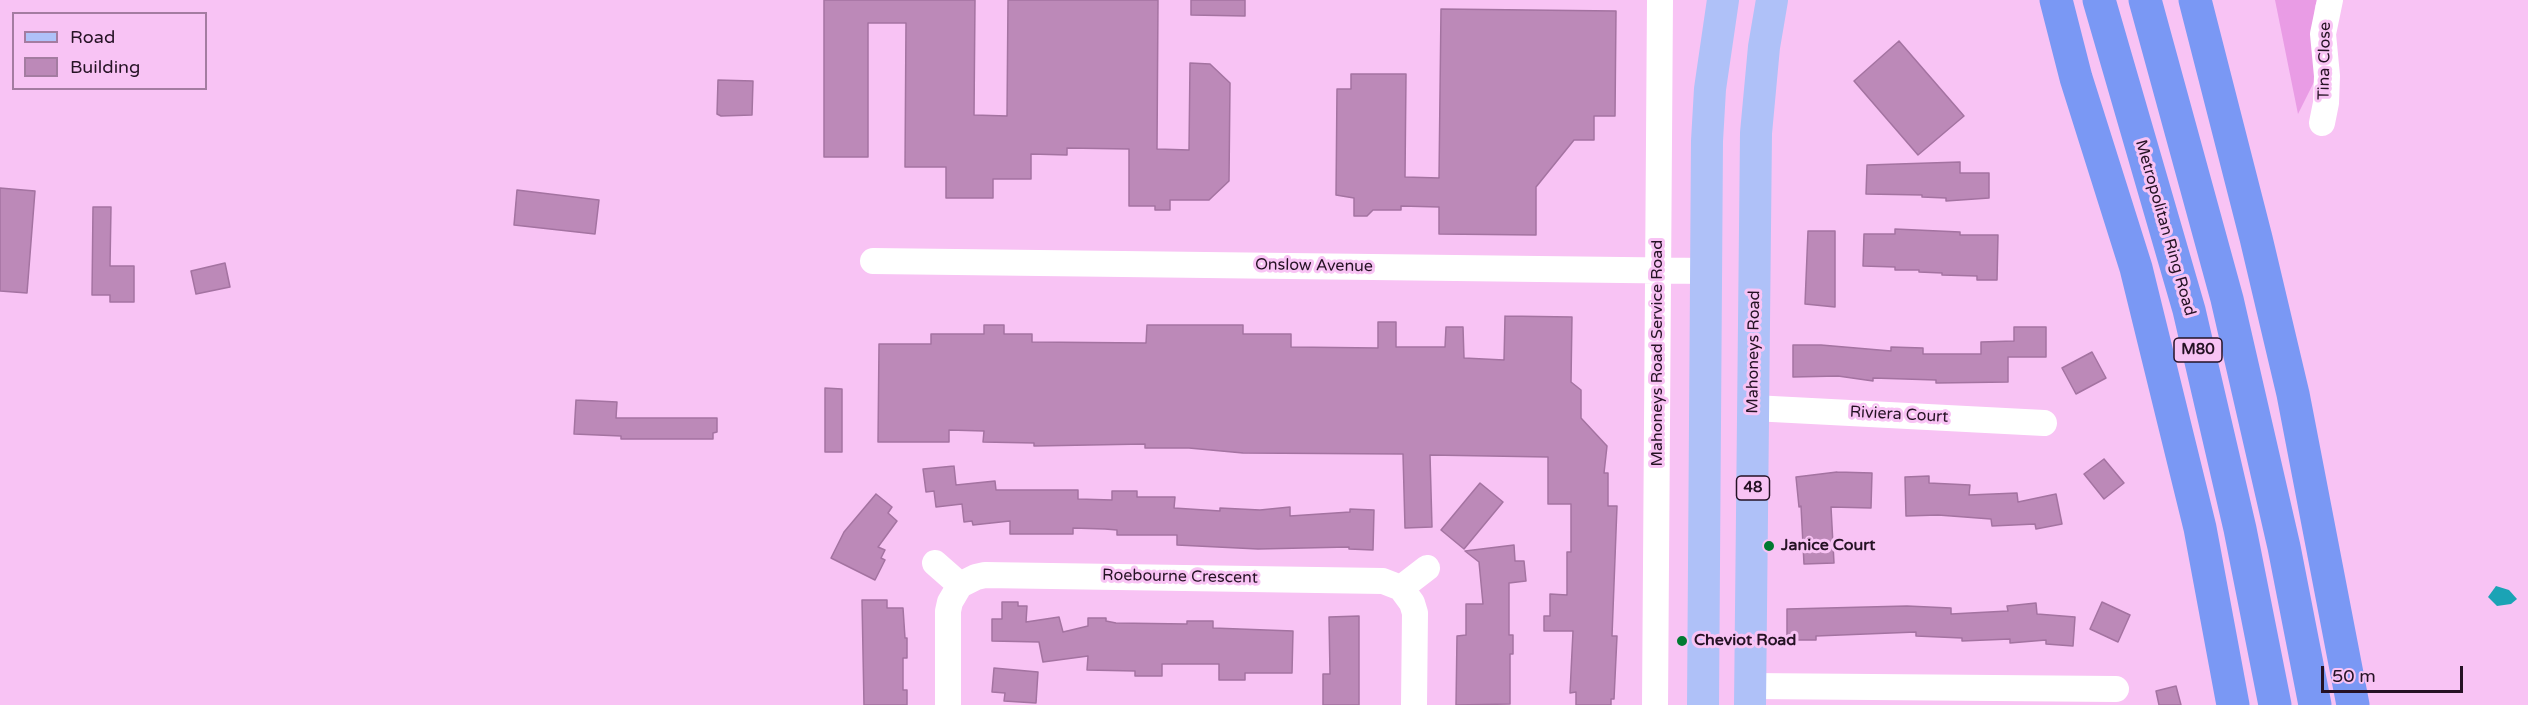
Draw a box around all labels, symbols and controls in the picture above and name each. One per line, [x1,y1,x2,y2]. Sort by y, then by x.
legend [12,12,207,90]
street label: Tina Close [2315,22,2335,100]
text: Road [70,26,115,48]
text: Building [70,56,140,78]
street label: Metropolitan Ring Road [2131,138,2199,318]
street label: Mahoneys Road Service Road [1648,240,1668,466]
street label: Onslow Avenue [1255,255,1373,277]
street label: Mahoneys Road [1743,290,1765,414]
road number: M80 [2174,338,2222,362]
street label: Riviera Court [1849,403,1949,427]
road number: 48 [1736,476,1770,500]
place label: Janice Court [1781,536,1875,556]
marker: Janice Court [1762,539,1776,553]
street label: Roebourne Crescent [1102,566,1258,588]
place label: Cheviot Road [1694,631,1796,651]
marker: Cheviot Road [1675,634,1689,648]
scale bar [2324,654,2466,692]
text: 50 m [2332,665,2376,687]

